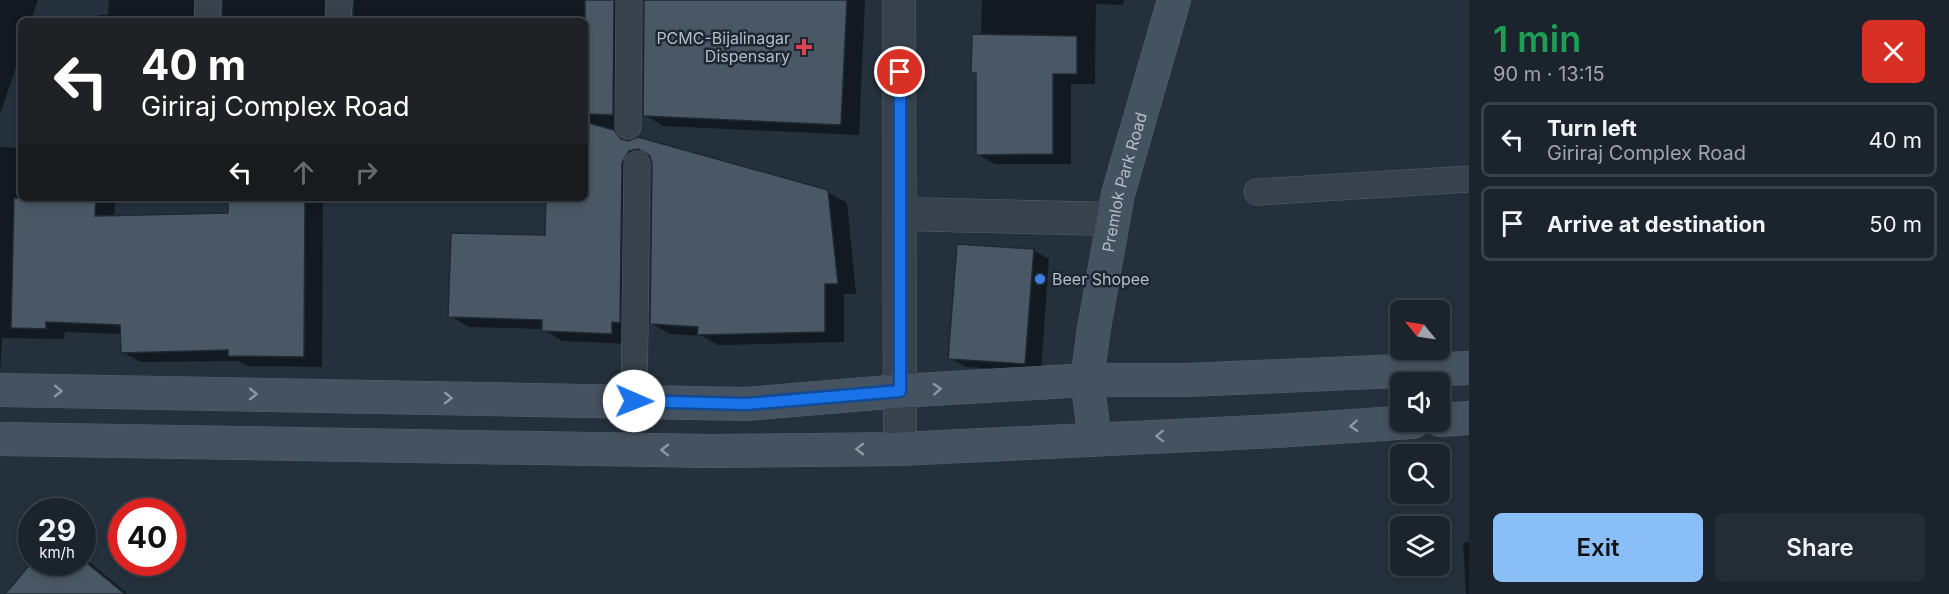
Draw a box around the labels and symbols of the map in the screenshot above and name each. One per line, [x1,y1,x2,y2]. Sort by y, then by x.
place label: PCMC-Bijalinagar Dispensary [656,28,790,66]
marker: PCMC-Bijalinagar Dispensary [795,38,813,56]
pin [874,46,925,97]
street label: Premlok Park Road [1098,110,1151,254]
place label: Beer Shopee [1052,269,1149,289]
marker: Beer Shopee [1033,272,1047,286]
north arrow [1390,300,1450,360]
position arrow [602,369,666,433]
one-way arrow [932,382,941,395]
one-way arrow [54,384,63,397]
one-way arrow [249,388,258,401]
one-way arrow [444,392,453,404]
one-way arrow [1350,419,1359,432]
one-way arrow [1155,429,1164,442]
one-way arrow [856,443,865,456]
one-way arrow [661,444,670,456]
speed limit sign: 40 [108,498,186,576]

